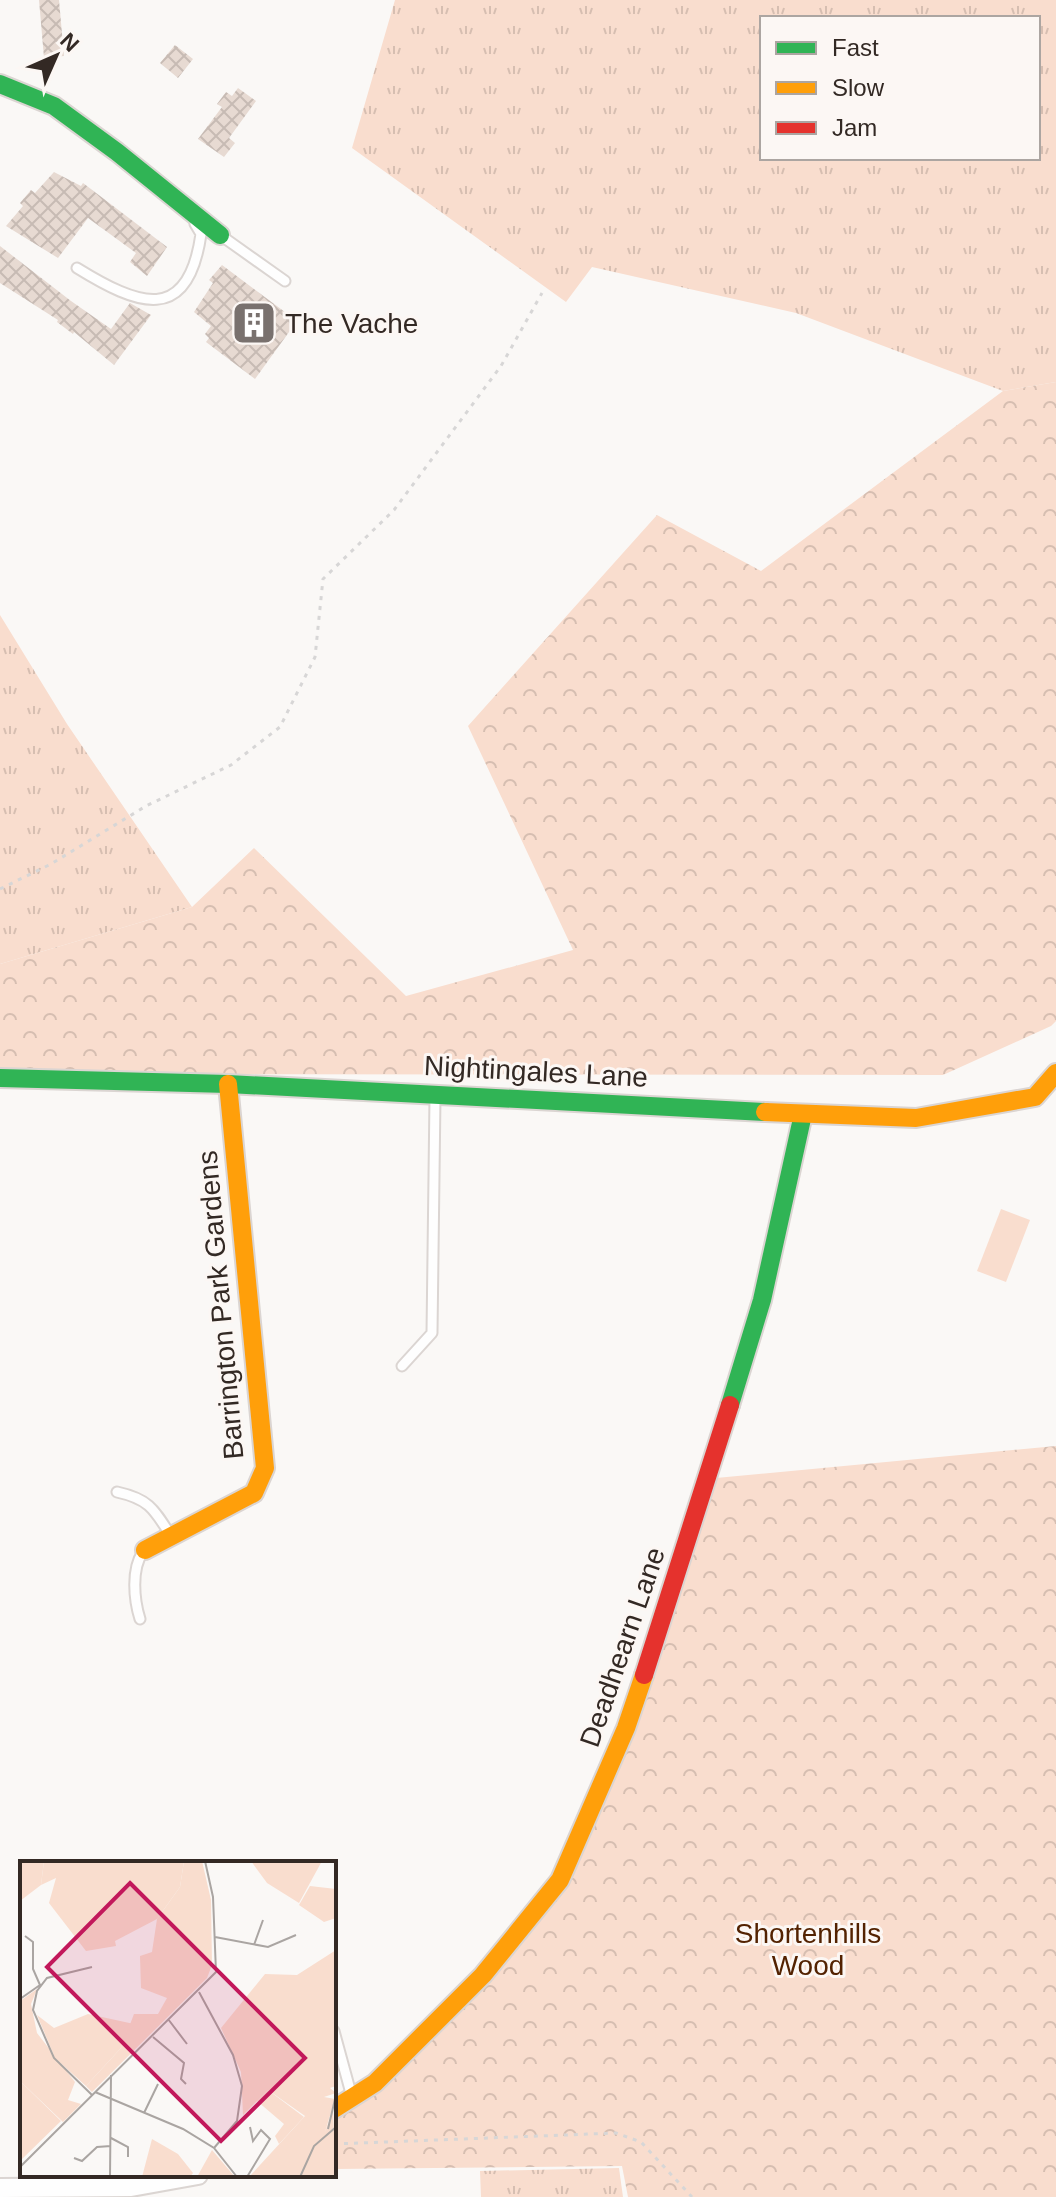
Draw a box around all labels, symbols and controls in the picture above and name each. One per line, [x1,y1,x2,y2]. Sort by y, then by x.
north arrow [16,16,96,96]
legend [760,16,1040,160]
text: N [55,28,84,57]
text: Fast [832,34,879,61]
text: Slow [832,74,885,101]
text: Jam [832,114,877,141]
building icon: The Vache [230,299,278,347]
place label: The Vache [285,308,418,339]
street label: Nightingales Lane [423,1050,649,1093]
street label: Barrington Park Gardens [192,1149,249,1461]
street label: Deadhearn Lane [574,1543,671,1751]
inset map [20,1861,336,2177]
park label: Shortenhills Wood [735,1918,881,1981]

